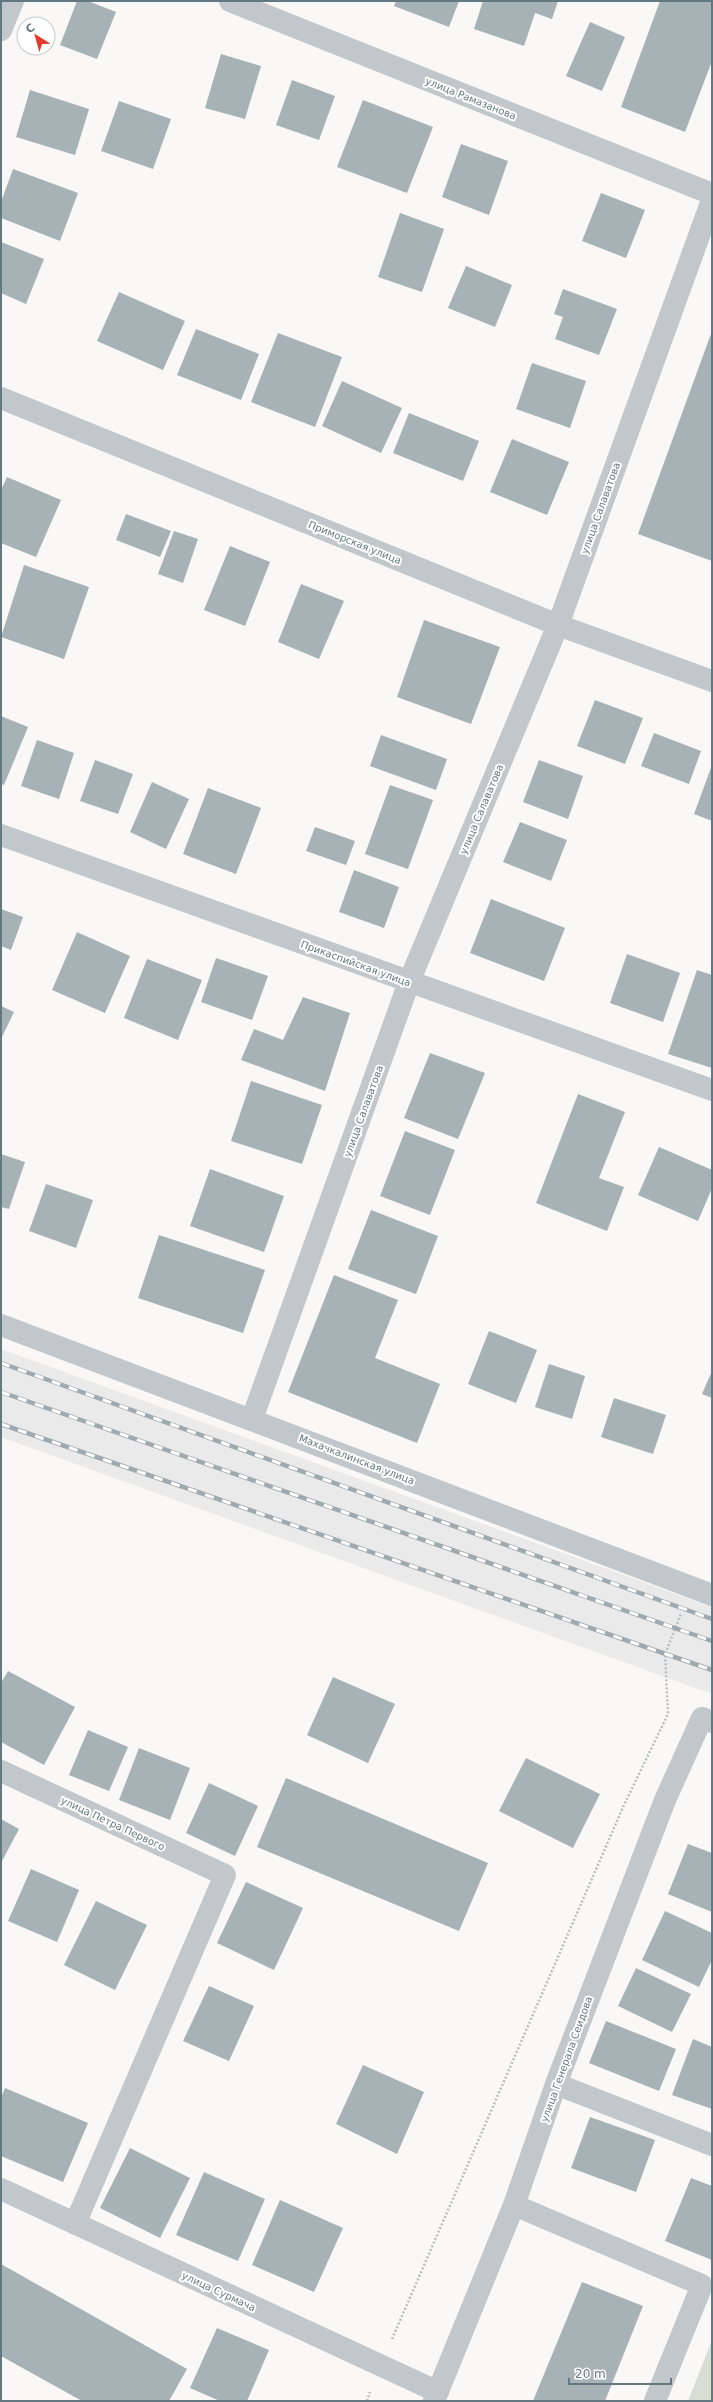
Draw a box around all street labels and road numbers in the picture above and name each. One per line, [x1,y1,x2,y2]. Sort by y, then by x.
street label: улица Рамазанова [424,75,518,122]
street label: улица Салаватова [579,461,622,555]
street label: Приморская улица [307,519,403,566]
street label: улица Салаватова [458,763,505,856]
street label: Прикаспийская улица [299,938,412,989]
street label: улица Салаватова [342,1064,385,1158]
street label: Махачкалинская улица [297,1432,416,1487]
street label: улица Петра Первого [59,1794,167,1852]
street label: улица Генерала Сеидова [539,1995,594,2123]
street label: улица Сурмача [180,2270,257,2313]

